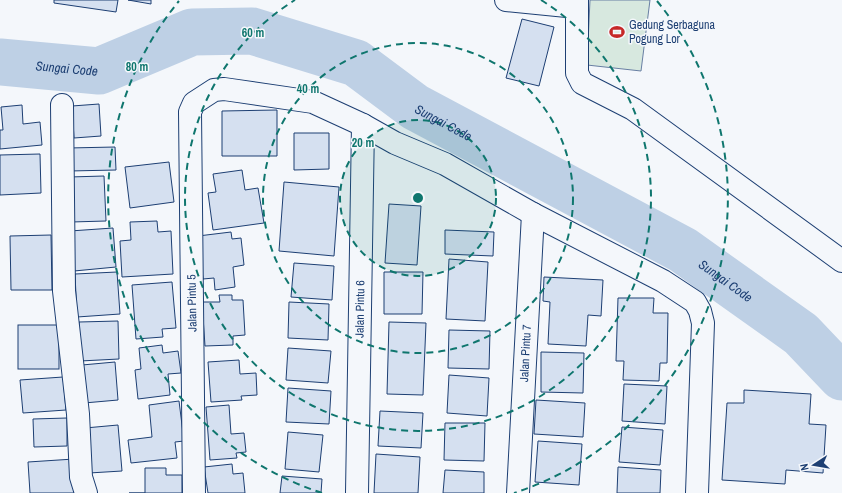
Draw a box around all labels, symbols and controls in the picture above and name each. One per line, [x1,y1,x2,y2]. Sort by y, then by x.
place label: Gedung Serbaguna Pogung Lor [629,17,715,47]
sports icon: Gedung Serbaguna Pogung Lor [608,23,626,41]
text: 60 m [242,25,264,41]
water label: Sungai Code [35,57,99,80]
text: 80 m [126,59,148,75]
text: 40 m [297,81,319,97]
water label: Sungai Code [412,100,475,145]
text: 20 m [352,135,374,151]
centre of rings [411,191,425,205]
water label: Sungai Code [695,256,756,306]
street label: Jalan Pintu 5 [183,274,201,332]
street label: Jalan Pintu 6 [352,280,368,338]
street label: Jalan Pintu 7 [516,324,535,382]
north arrow [794,445,834,485]
text: N [797,462,812,472]

